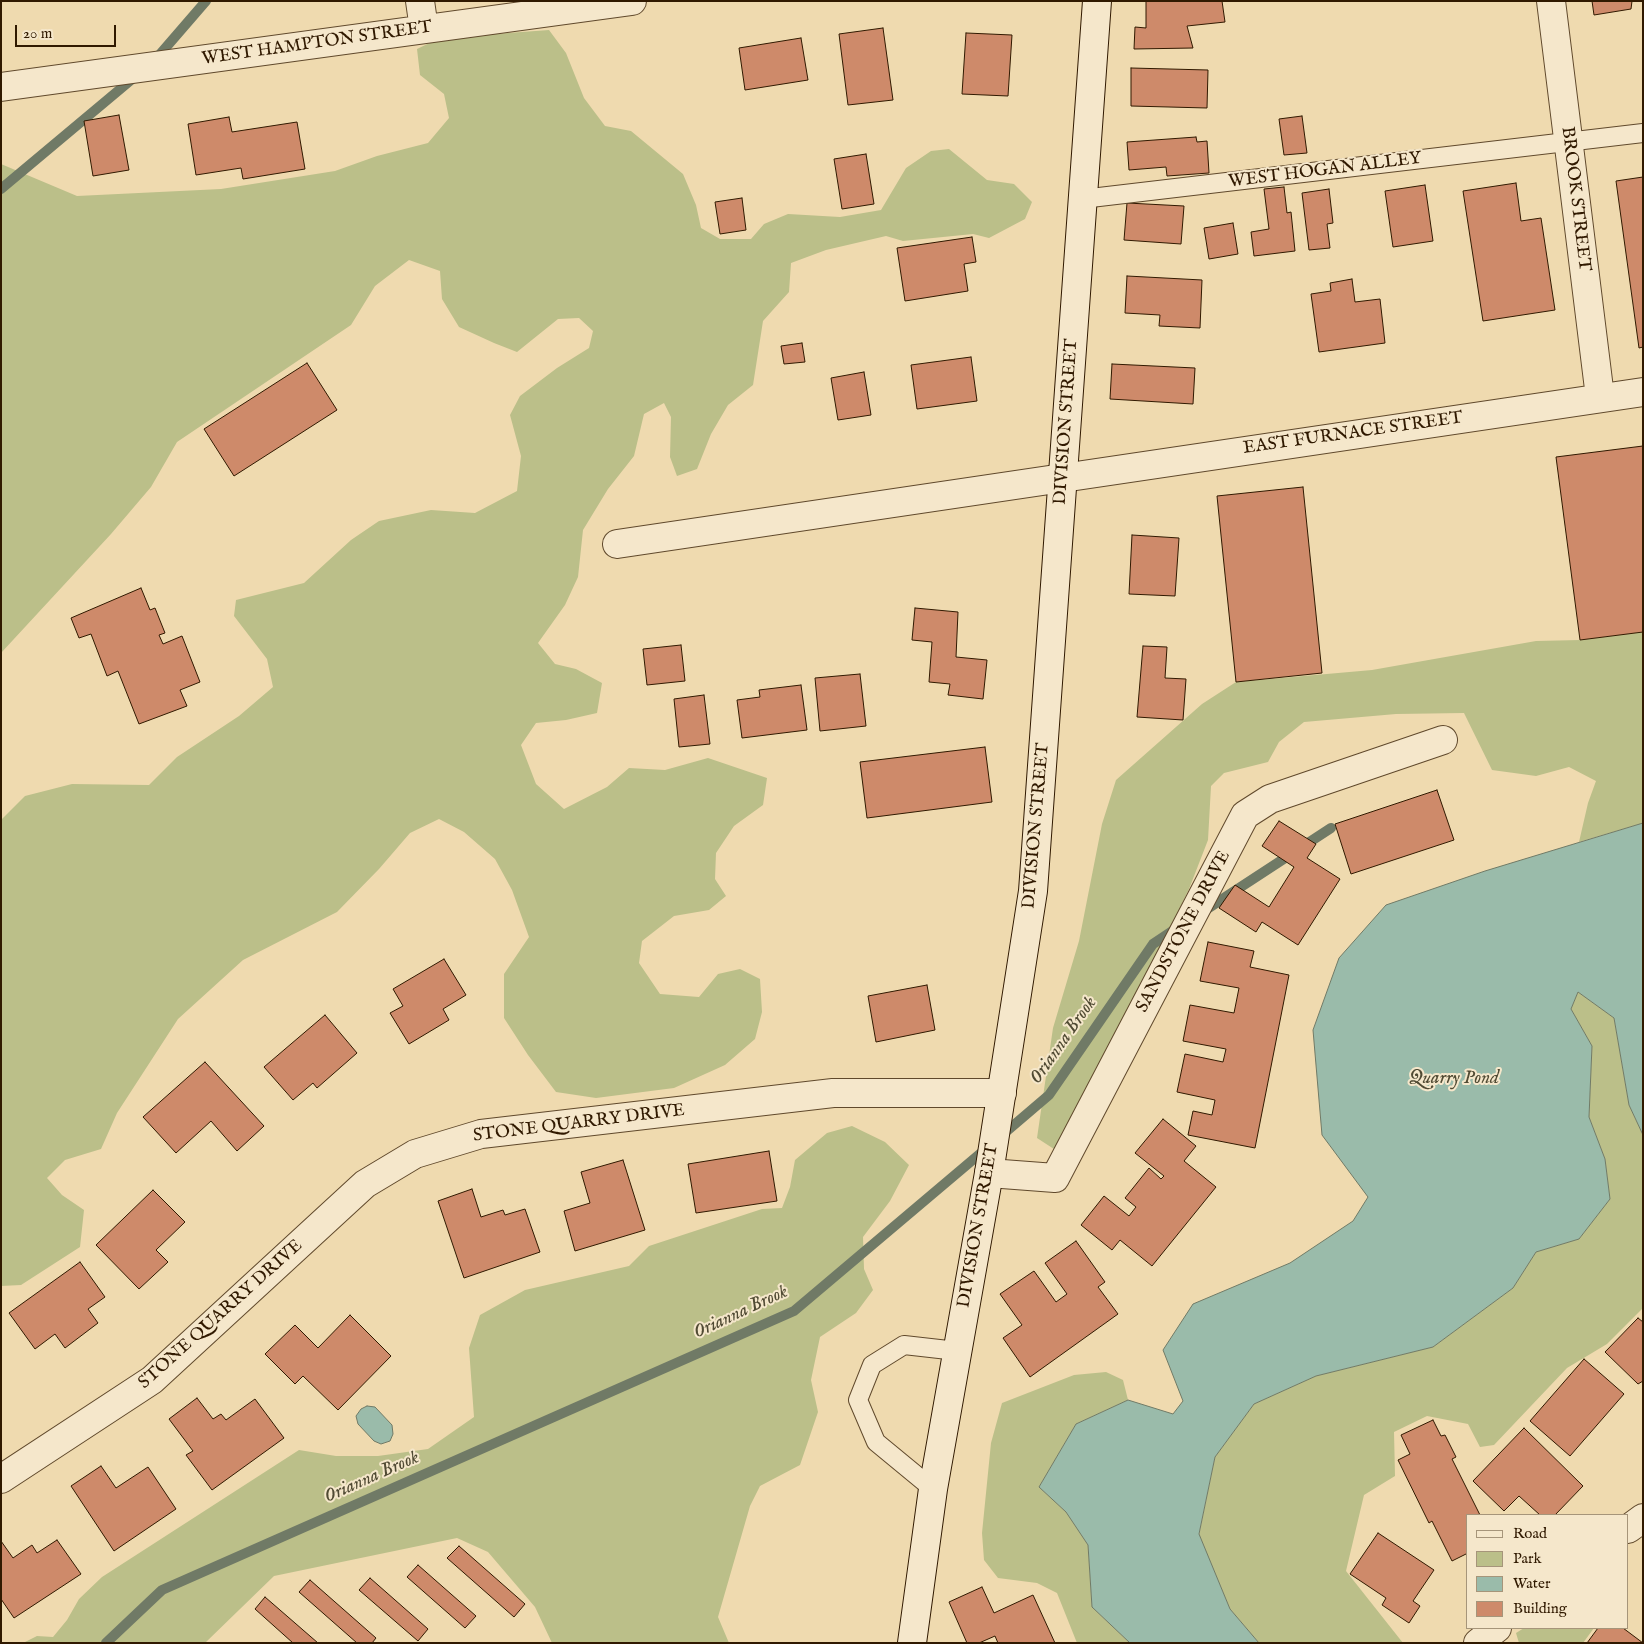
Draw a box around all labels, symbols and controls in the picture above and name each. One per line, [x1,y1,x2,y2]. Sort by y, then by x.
scale bar [18,15,119,47]
street label: WEST HAMPTON STREET [200,17,434,71]
text: 20 m [23,24,52,43]
street label: BROOK STREET [1555,125,1595,273]
street label: WEST HOGAN ALLEY [1227,148,1423,194]
street label: DIVISION STREET [1050,338,1084,506]
street label: EAST FURNACE STREET [1242,408,1464,460]
street label: DIVISION STREET [1019,742,1055,910]
street label: SANDSTONE DRIVE [1132,847,1236,1017]
water label: Orianna Brook [1026,993,1102,1089]
water label: Quarry Pond [1409,1068,1499,1090]
street label: STONE QUARRY DRIVE [472,1100,686,1148]
street label: DIVISION STREET [954,1142,1004,1310]
street label: STONE QUARRY DRIVE [135,1236,307,1394]
water label: Orianna Brook [690,1281,792,1345]
water label: Orianna Brook [321,1447,423,1509]
legend [1466,1514,1629,1629]
text: Road [1513,1524,1547,1543]
text: Park [1513,1549,1542,1568]
text: Water [1513,1574,1550,1593]
text: Building [1513,1599,1567,1618]

